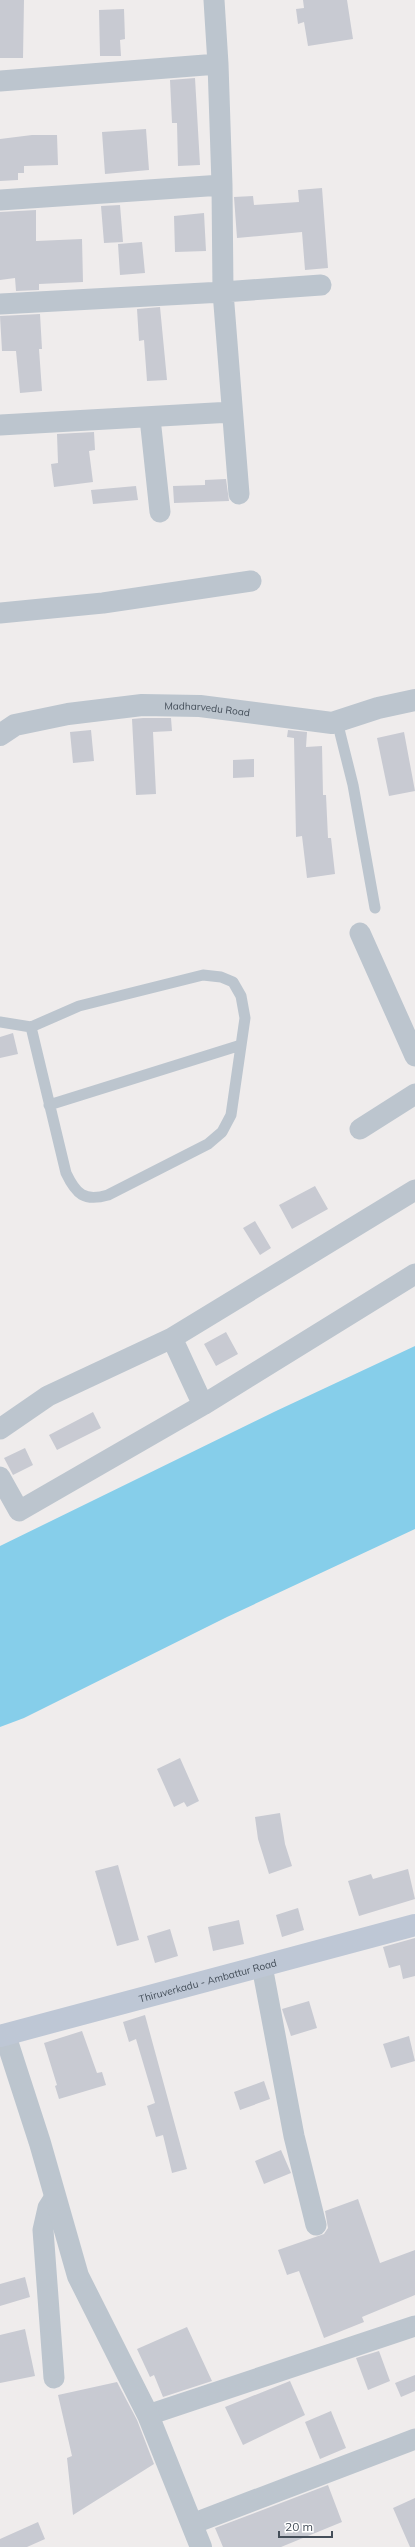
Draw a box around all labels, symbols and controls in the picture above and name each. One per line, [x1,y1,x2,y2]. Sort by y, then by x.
street label: Madharvedu Road [164,699,251,719]
street label: Thiruverkadu - Ambattur Road [137,1956,278,2005]
scale bar [279,2513,332,2539]
text: 20 m [285,2519,313,2534]

